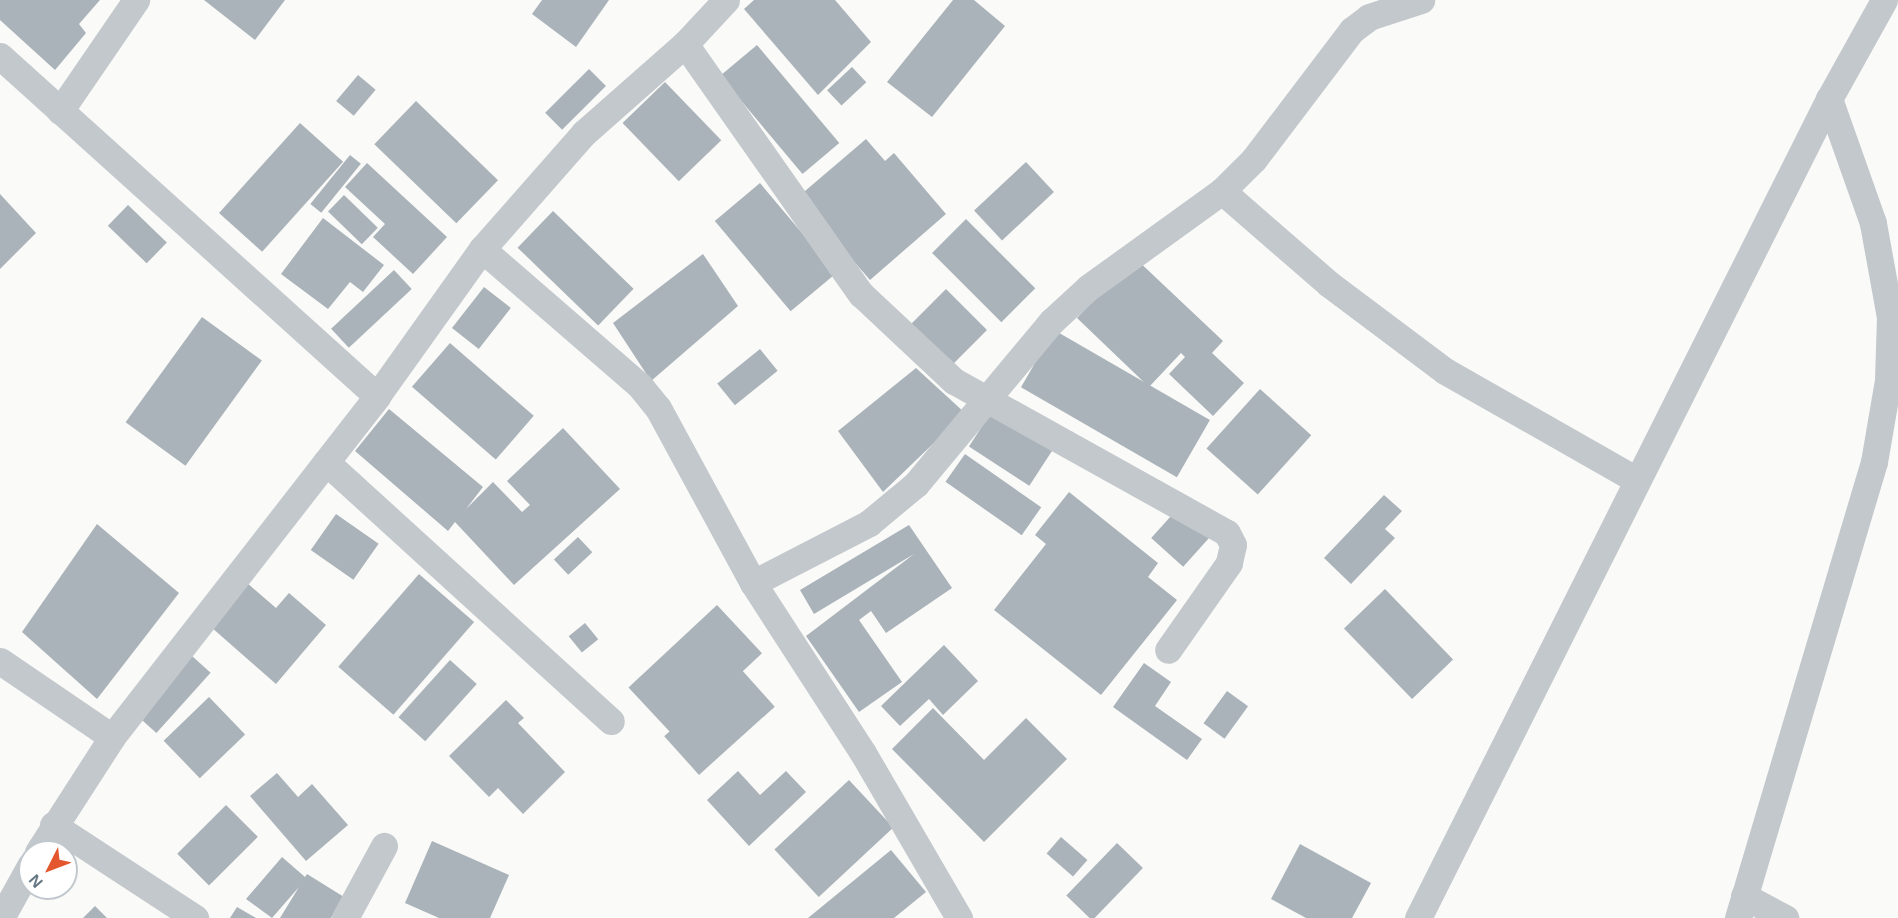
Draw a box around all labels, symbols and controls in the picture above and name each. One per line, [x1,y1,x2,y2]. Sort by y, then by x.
north arrow [18,840,78,900]
text: N [26,871,46,891]

